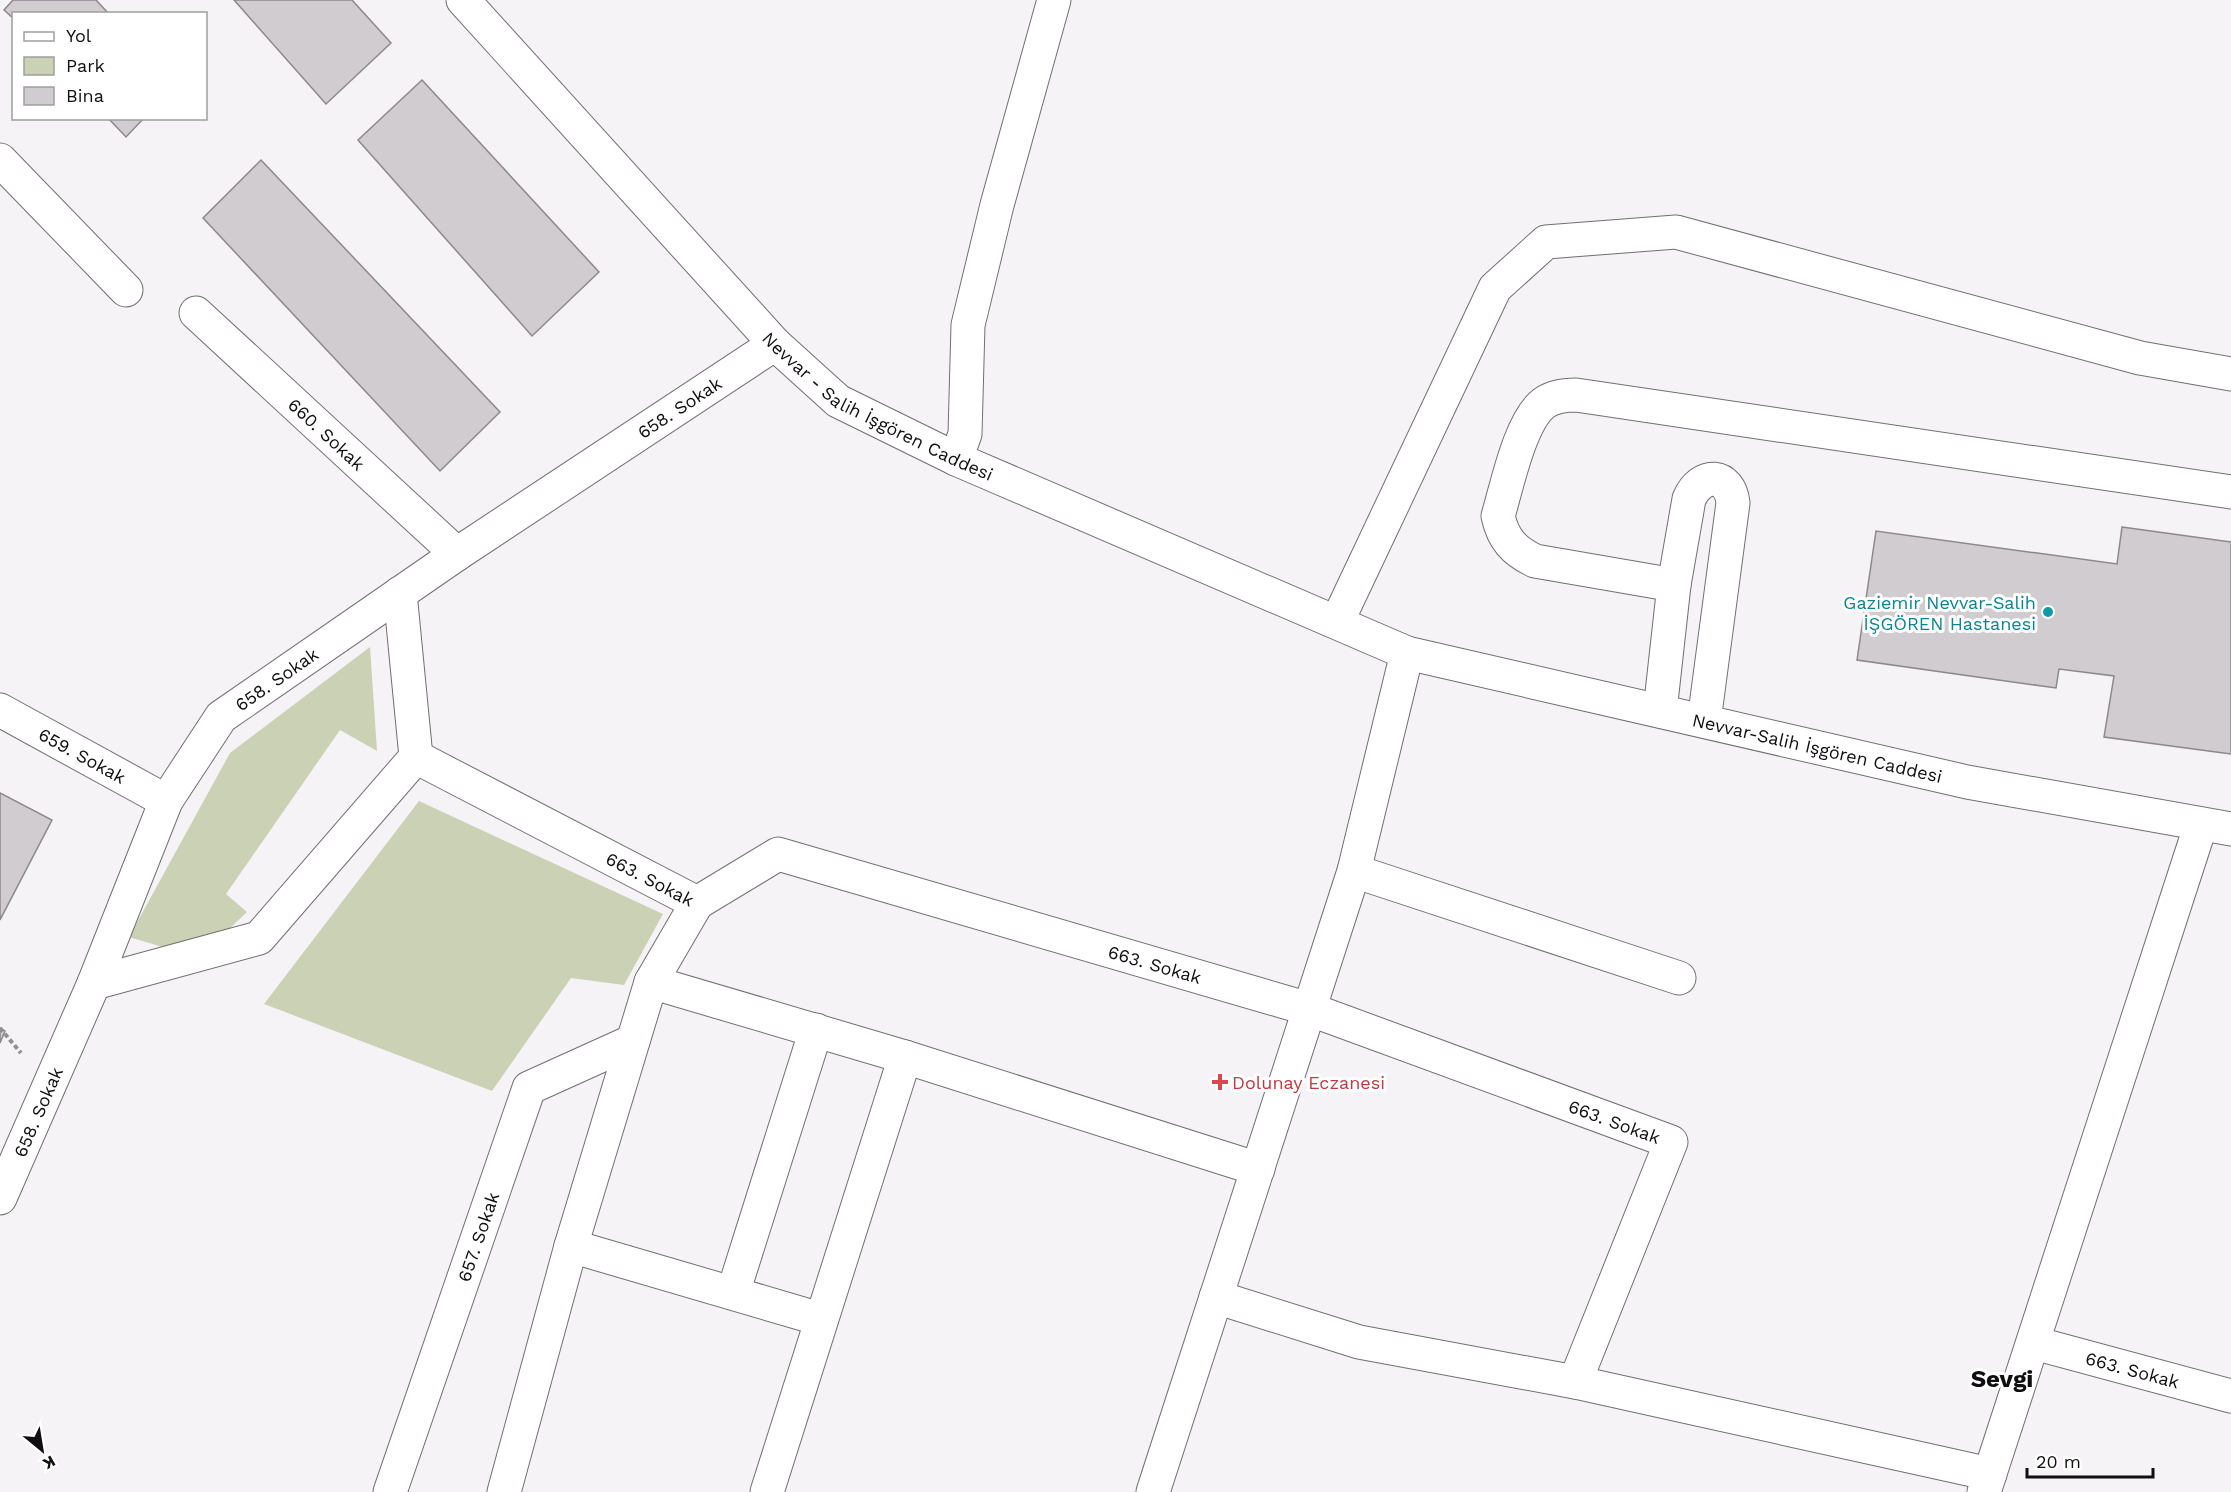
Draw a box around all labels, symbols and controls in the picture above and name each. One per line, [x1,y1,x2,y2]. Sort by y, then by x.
legend [12,12,207,120]
text: Yol [66,25,92,46]
text: Park [66,55,105,76]
text: Bina [66,85,104,106]
street label: Nevvar - Salih İşgören Caddesi [758,327,997,484]
street label: 658. Sokak [633,372,725,442]
street label: 660. Sokak [284,393,369,474]
place label: Gaziemir Nevvar-Salih İŞGÖREN Hastanesi [1843,592,2036,634]
marker: Gaziemir Nevvar-Salih İŞGÖREN Hastanesi [2041,605,2055,619]
street label: 658. Sokak [231,643,322,715]
street label: Nevvar-Salih İşgören Caddesi [1691,709,1944,786]
street label: 659. Sokak [35,723,130,787]
street label: 663. Sokak [603,847,698,910]
street label: 663. Sokak [1106,940,1204,988]
street label: 658. Sokak [9,1064,67,1160]
place label: Dolunay Eczanesi [1232,1072,1385,1093]
marker: Dolunay Eczanesi [1213,1075,1227,1089]
street label: 663. Sokak [1566,1095,1663,1148]
street label: 657. Sokak [453,1189,503,1284]
street label: 663. Sokak [2083,1347,2182,1392]
district label: Sevgi [1971,1365,2033,1393]
north arrow [12,1420,72,1480]
scale bar [2027,1441,2153,1479]
text: 20 m [2036,1451,2081,1472]
text: K [40,1452,59,1474]

